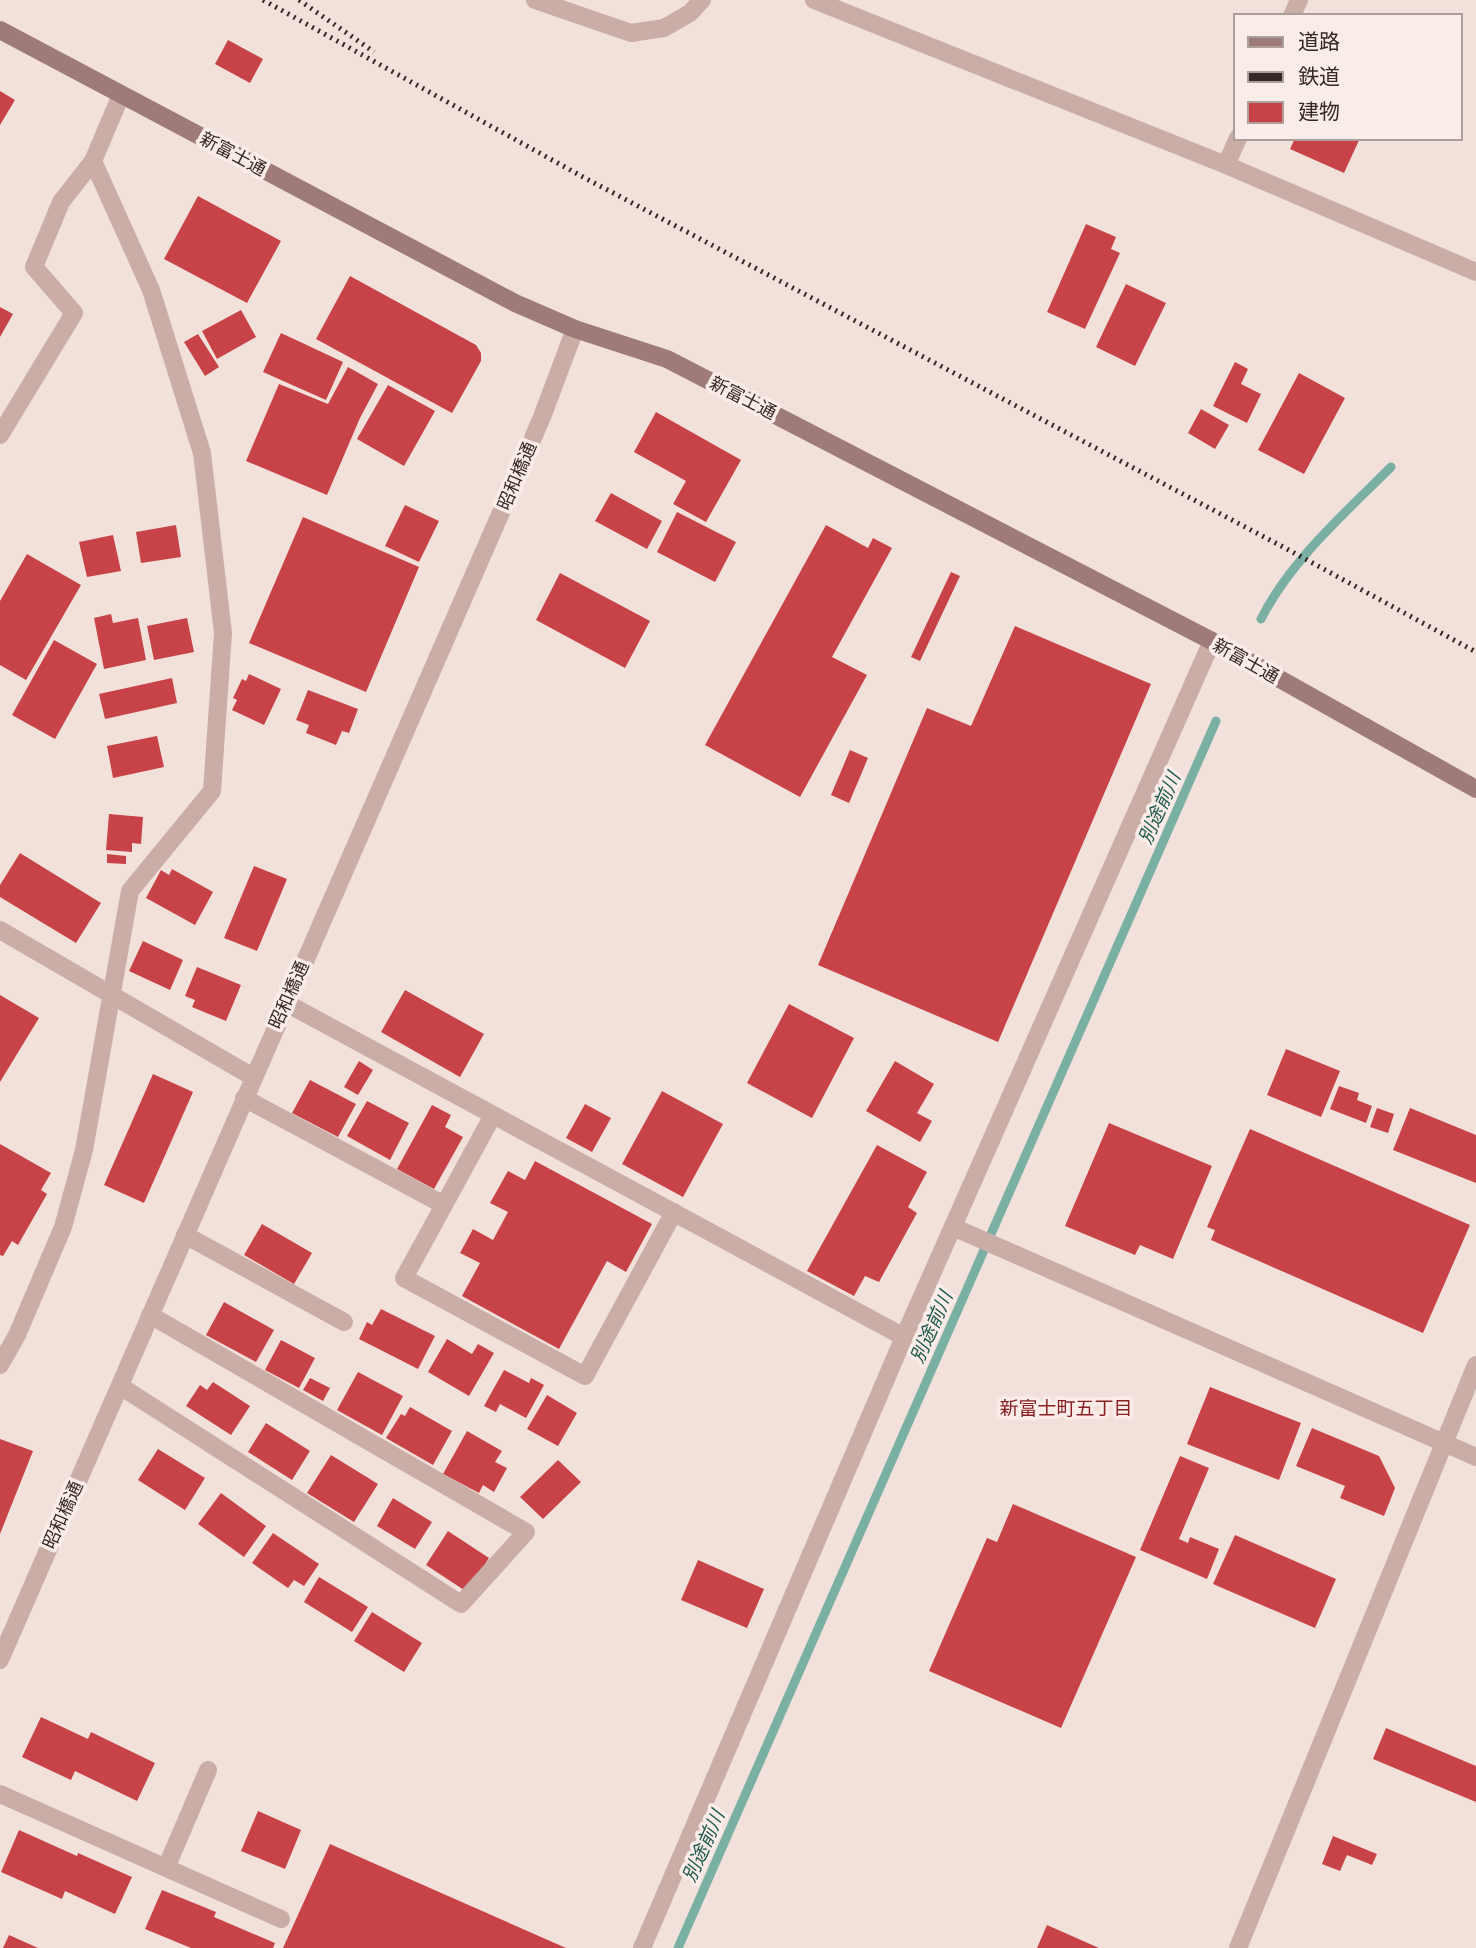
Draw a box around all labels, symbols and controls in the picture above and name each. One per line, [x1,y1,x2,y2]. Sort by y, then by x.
legend [1234,14,1462,140]
text: 道路 [1298,28,1340,54]
text: 鉄道 [1298,63,1340,89]
text: 建物 [1298,98,1340,124]
street label: 新富士通 [196,127,270,181]
street label: 新富士通 [706,371,781,424]
street label: 昭和橋通 [492,438,541,513]
street label: 新富士通 [1209,633,1283,688]
water label: 別途前川 [1133,767,1186,848]
street label: 昭和橋通 [263,957,314,1032]
water label: 別途前川 [905,1286,958,1367]
district label: 新富士町五丁目 [999,1396,1133,1420]
street label: 昭和橋通 [37,1477,88,1552]
water label: 別途前川 [677,1805,730,1886]

